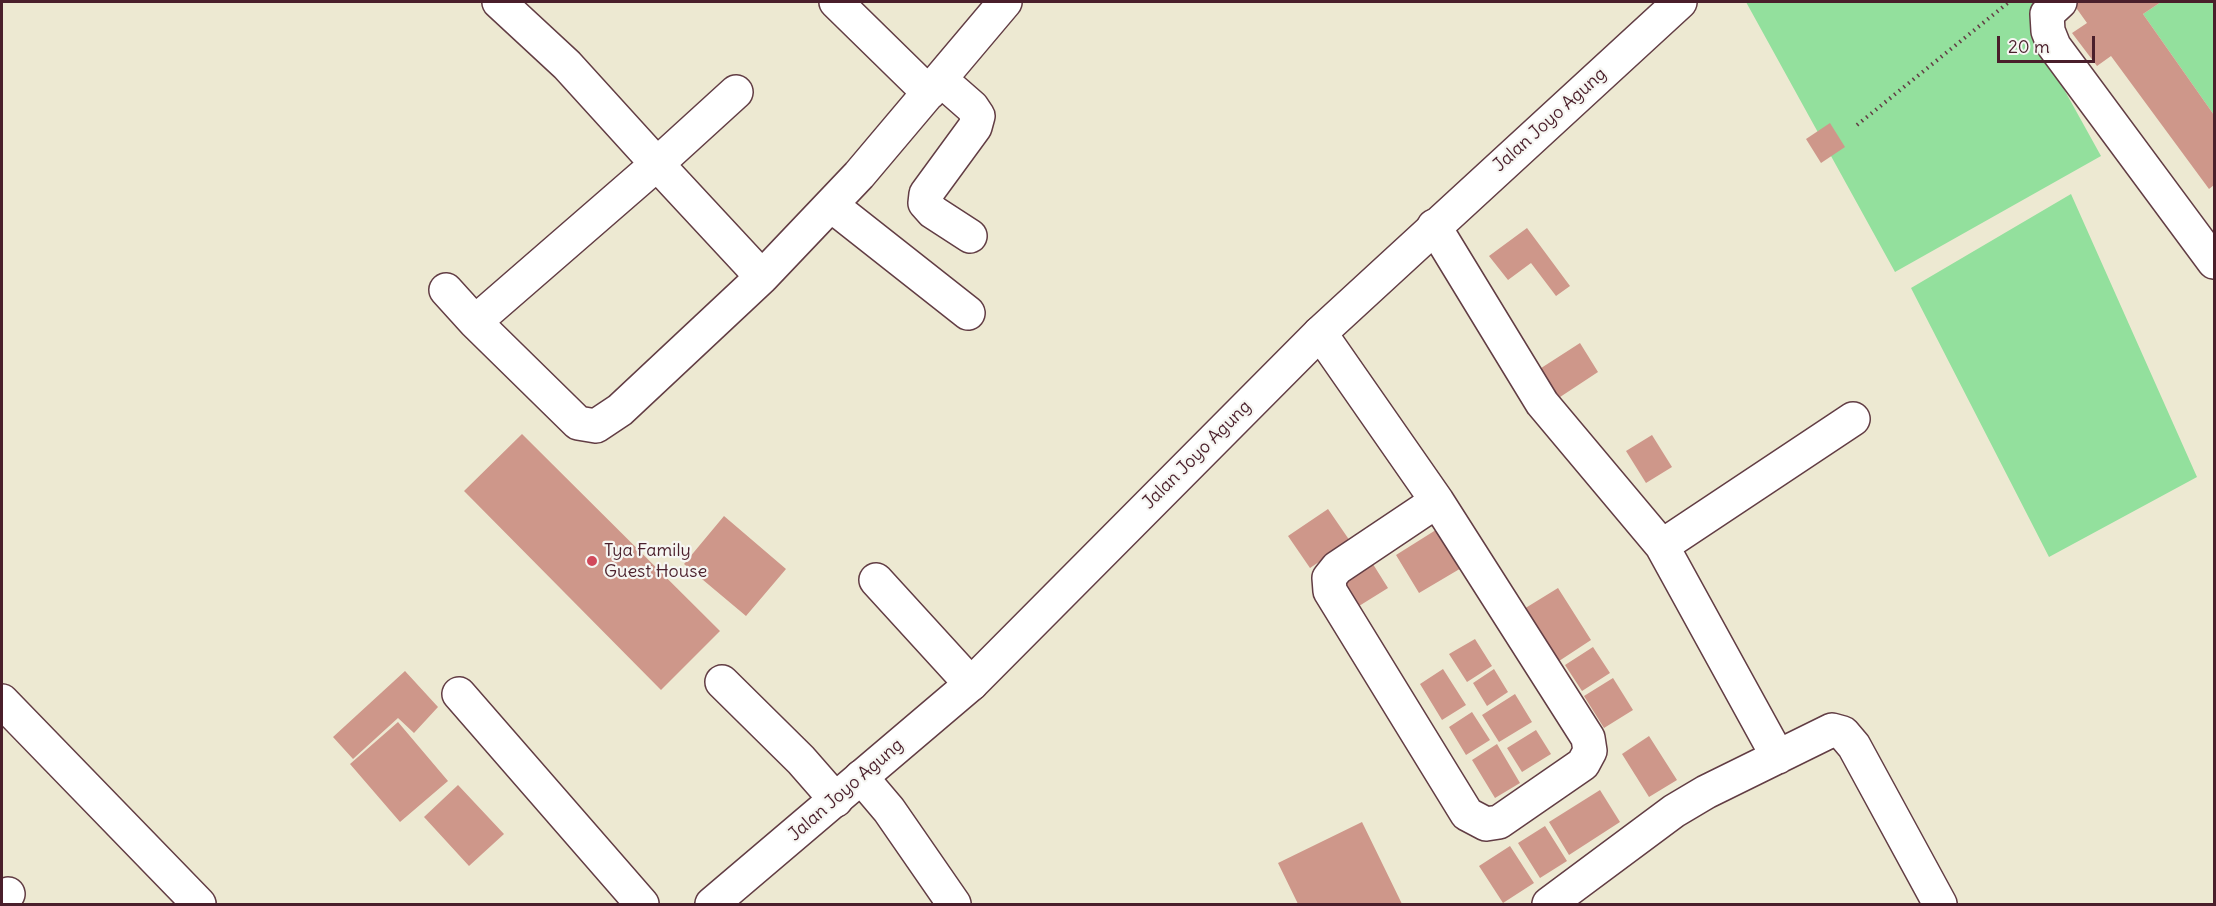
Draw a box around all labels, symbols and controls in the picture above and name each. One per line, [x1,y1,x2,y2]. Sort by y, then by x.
scale bar [2000,24,2098,62]
text: 20 m [2008,35,2050,58]
street label: Jalan Joyo Agung [1489,64,1611,176]
street label: Jalan Joyo Agung [1138,396,1256,514]
place label: Tya Family Guest House [604,540,707,582]
marker: Tya Family Guest House [585,554,599,568]
street label: Jalan Joyo Agung [784,734,908,846]

